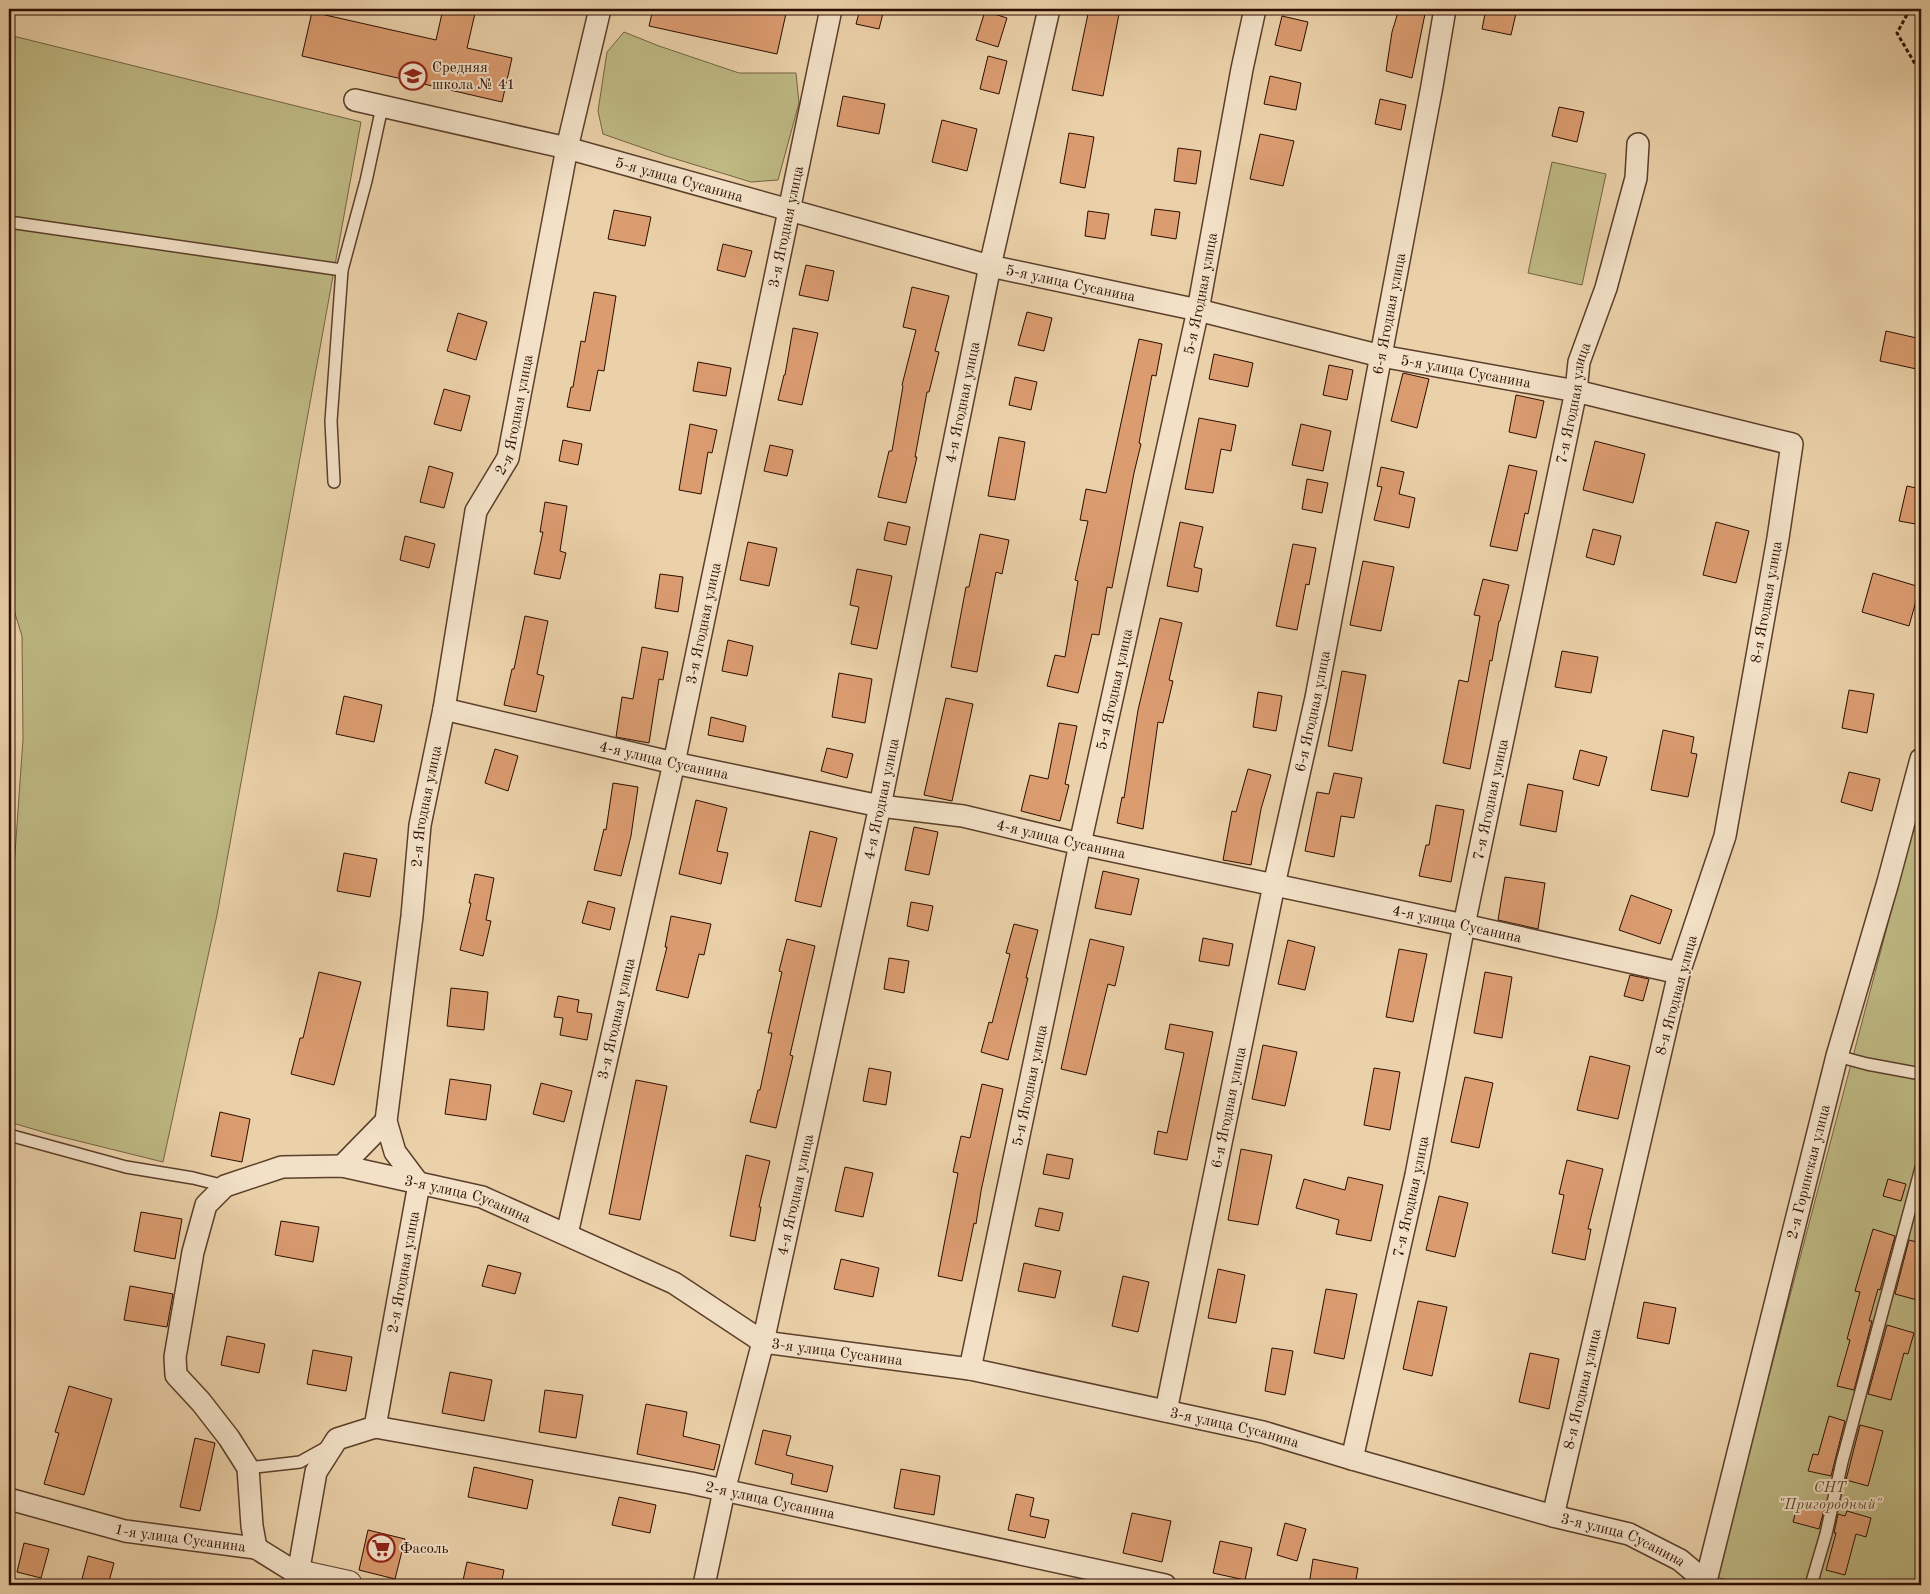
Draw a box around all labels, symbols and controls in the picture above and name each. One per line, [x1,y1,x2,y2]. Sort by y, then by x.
school or university icon: Средняя школа № 41 [398,61,428,91]
place label: Средняя школа № 41 [432,61,515,93]
street label: 5-я улица Сусанина [613,156,745,206]
street label: 3-я Ягодная улица [767,164,807,289]
street label: 5-я Ягодная улица [1182,231,1221,356]
street label: 6-я Ягодная улица [1371,251,1409,376]
street label: 5-я улица Сусанина [1004,264,1137,306]
street label: 4-я Ягодная улица [944,340,984,464]
street label: 7-я Ягодная улица [1555,340,1595,465]
street label: 2-я Ягодная улица [493,353,537,478]
street label: 5-я улица Сусанина [1399,354,1532,392]
street label: 8-я Ягодная улица [1749,540,1786,664]
street label: 3-я Ягодная улица [685,561,725,685]
street label: 5-я Ягодная улица [1095,627,1136,752]
street label: 6-я Ягодная улица [1294,649,1334,774]
street label: 4-я Ягодная улица [862,736,903,861]
street label: 7-я Ягодная улица [1472,737,1512,862]
street label: 4-я улица Сусанина [598,740,730,783]
street label: 2-я Ягодная улица [410,744,445,868]
street label: 4-я улица Сусанина [995,818,1127,863]
street label: 4-я улица Сусанина [1391,904,1523,947]
street label: 8-я Ягодная улица [1654,933,1701,1057]
street label: 3-я Ягодная улица [596,956,639,1081]
street label: 5-я Ягодная улица [1011,1023,1051,1148]
street label: 6-я Ягодная улица [1210,1045,1250,1170]
street label: 2-я Горинская улица [1786,1103,1834,1241]
street label: 4-я Ягодная улица [776,1132,817,1257]
street label: 7-я Ягодная улица [1392,1134,1432,1259]
street label: 3-я улица Сусанина [403,1174,533,1227]
street label: 2-я Ягодная улица [386,1209,423,1334]
street label: 8-я Ягодная улица [1562,1327,1605,1451]
street label: 3-я улица Сусанина [770,1337,904,1369]
street label: 3-я улица Сусанина [1168,1406,1301,1452]
street label: 2-я улица Сусанина [704,1480,837,1523]
park label: СНТ "Пригородный" [1778,1481,1883,1513]
street label: 3-я улица Сусанина [1559,1512,1688,1571]
street label: 1-я улица Сусанина [113,1522,247,1556]
supermarket icon: Фасоль [366,1533,396,1563]
place label: Фасоль [400,1542,449,1557]

